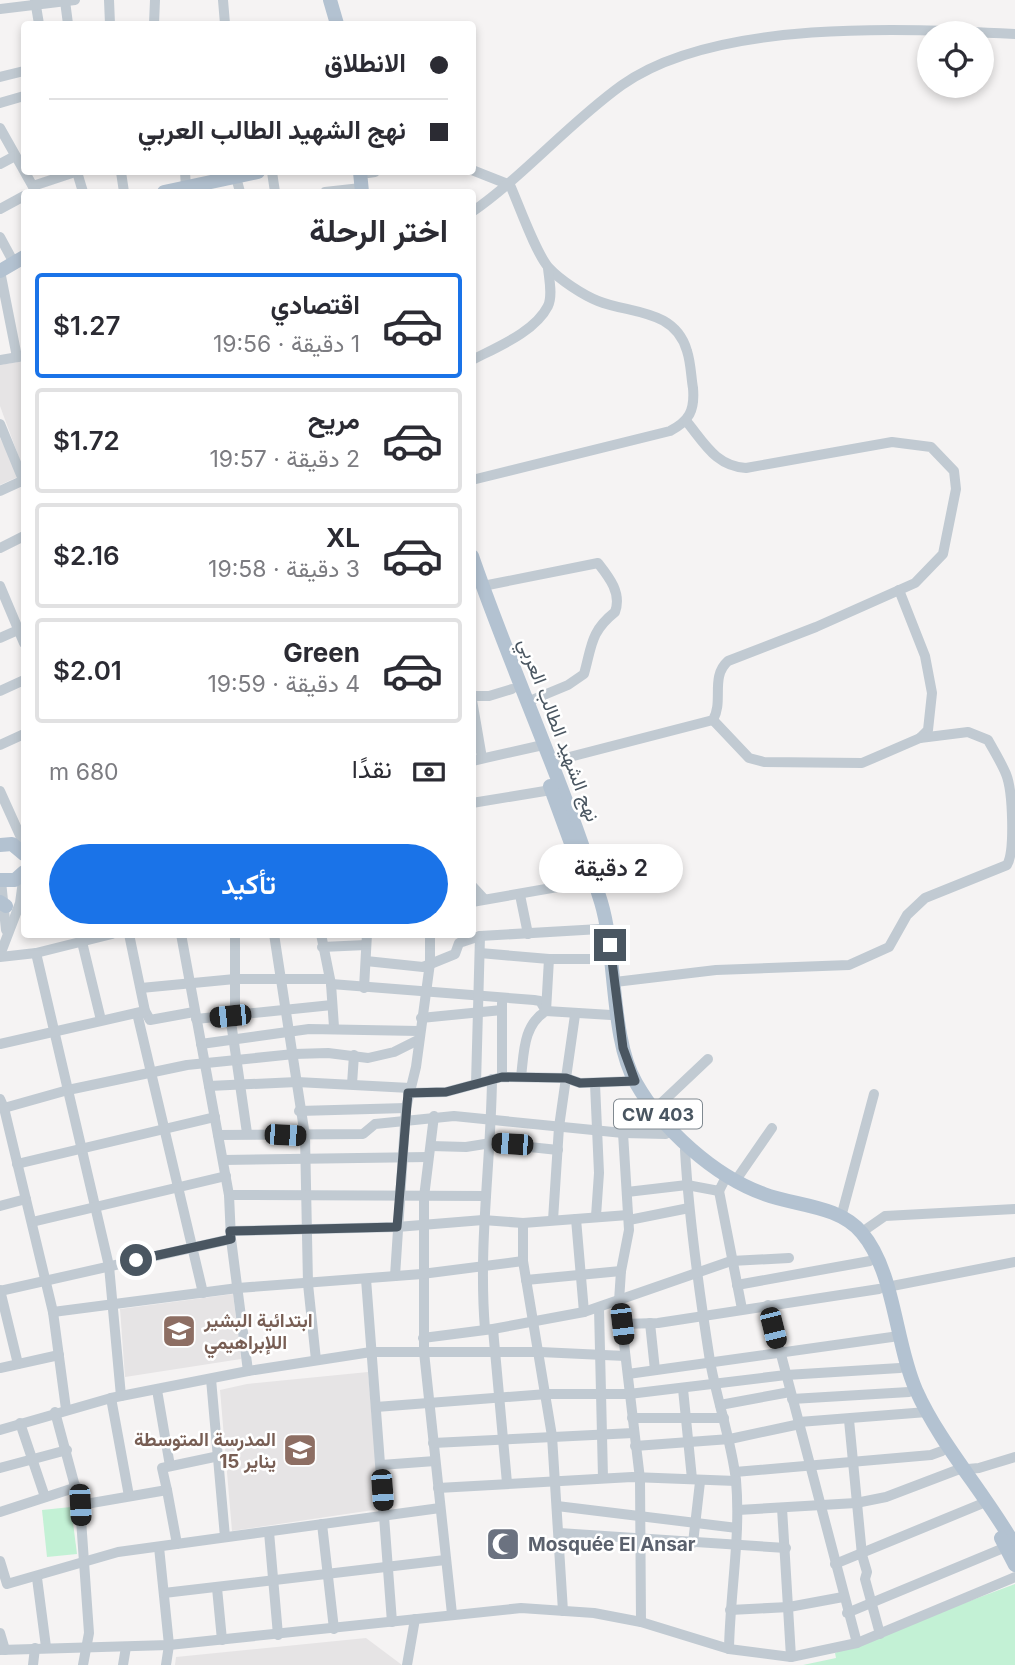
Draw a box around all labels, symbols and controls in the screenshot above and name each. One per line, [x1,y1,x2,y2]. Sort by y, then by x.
map controls [917,21,994,98]
button: locate [917,21,994,98]
text: الانطلاق [324,47,406,78]
text: نهج الشهيد الطالب العربي [138,114,406,145]
text: اختر الرحلة [309,211,448,250]
text: اقتصادي [271,289,360,320]
icon: car [381,294,444,357]
text: $1.27 [53,310,120,341]
text: 1 دقيقة · 19:56 [213,330,360,358]
text: مريح [308,404,360,435]
icon: car [381,409,444,472]
text: $1.72 [53,425,120,456]
text: 2 دقيقة · 19:57 [209,445,360,473]
text: XL [326,522,360,553]
icon: car [381,524,444,587]
text: $2.16 [53,540,120,571]
text: 3 دقيقة · 19:58 [208,555,360,583]
street label: نهج الشهيد الطالب العربي [510,635,605,826]
text: Green [283,637,360,668]
icon: car [381,639,444,702]
text: $2.01 [53,655,122,686]
text: 4 دقيقة · 19:59 [207,670,360,698]
text: نقدًا [352,753,392,784]
icon: cash [410,753,448,791]
text: 680 m [49,758,119,786]
button: تأكيد [49,844,448,924]
callout: 2 دقيقة [538,844,682,892]
text: 2 دقيقة [574,854,648,882]
route end [594,929,626,961]
car [209,1003,252,1029]
road number: CW 403 [614,1100,702,1128]
car [264,1123,307,1147]
car [491,1132,534,1156]
route start [120,1244,152,1276]
car [610,1302,635,1346]
car [758,1305,789,1351]
place label: ابتدائية البشير اللإبراهيمي [203,1309,313,1359]
school or university icon: ابتدائية البشير اللإبراهيمي [160,1312,198,1350]
place label: المدرسة المتوسطة 15 يناير [134,1428,276,1474]
school or university icon: المدرسة المتوسطة 15 يناير [281,1431,319,1469]
car [371,1468,394,1512]
car [69,1483,92,1527]
mosque icon: Mosquée El Ansar [484,1525,522,1563]
place label: Mosquée El Ansar [528,1533,696,1556]

